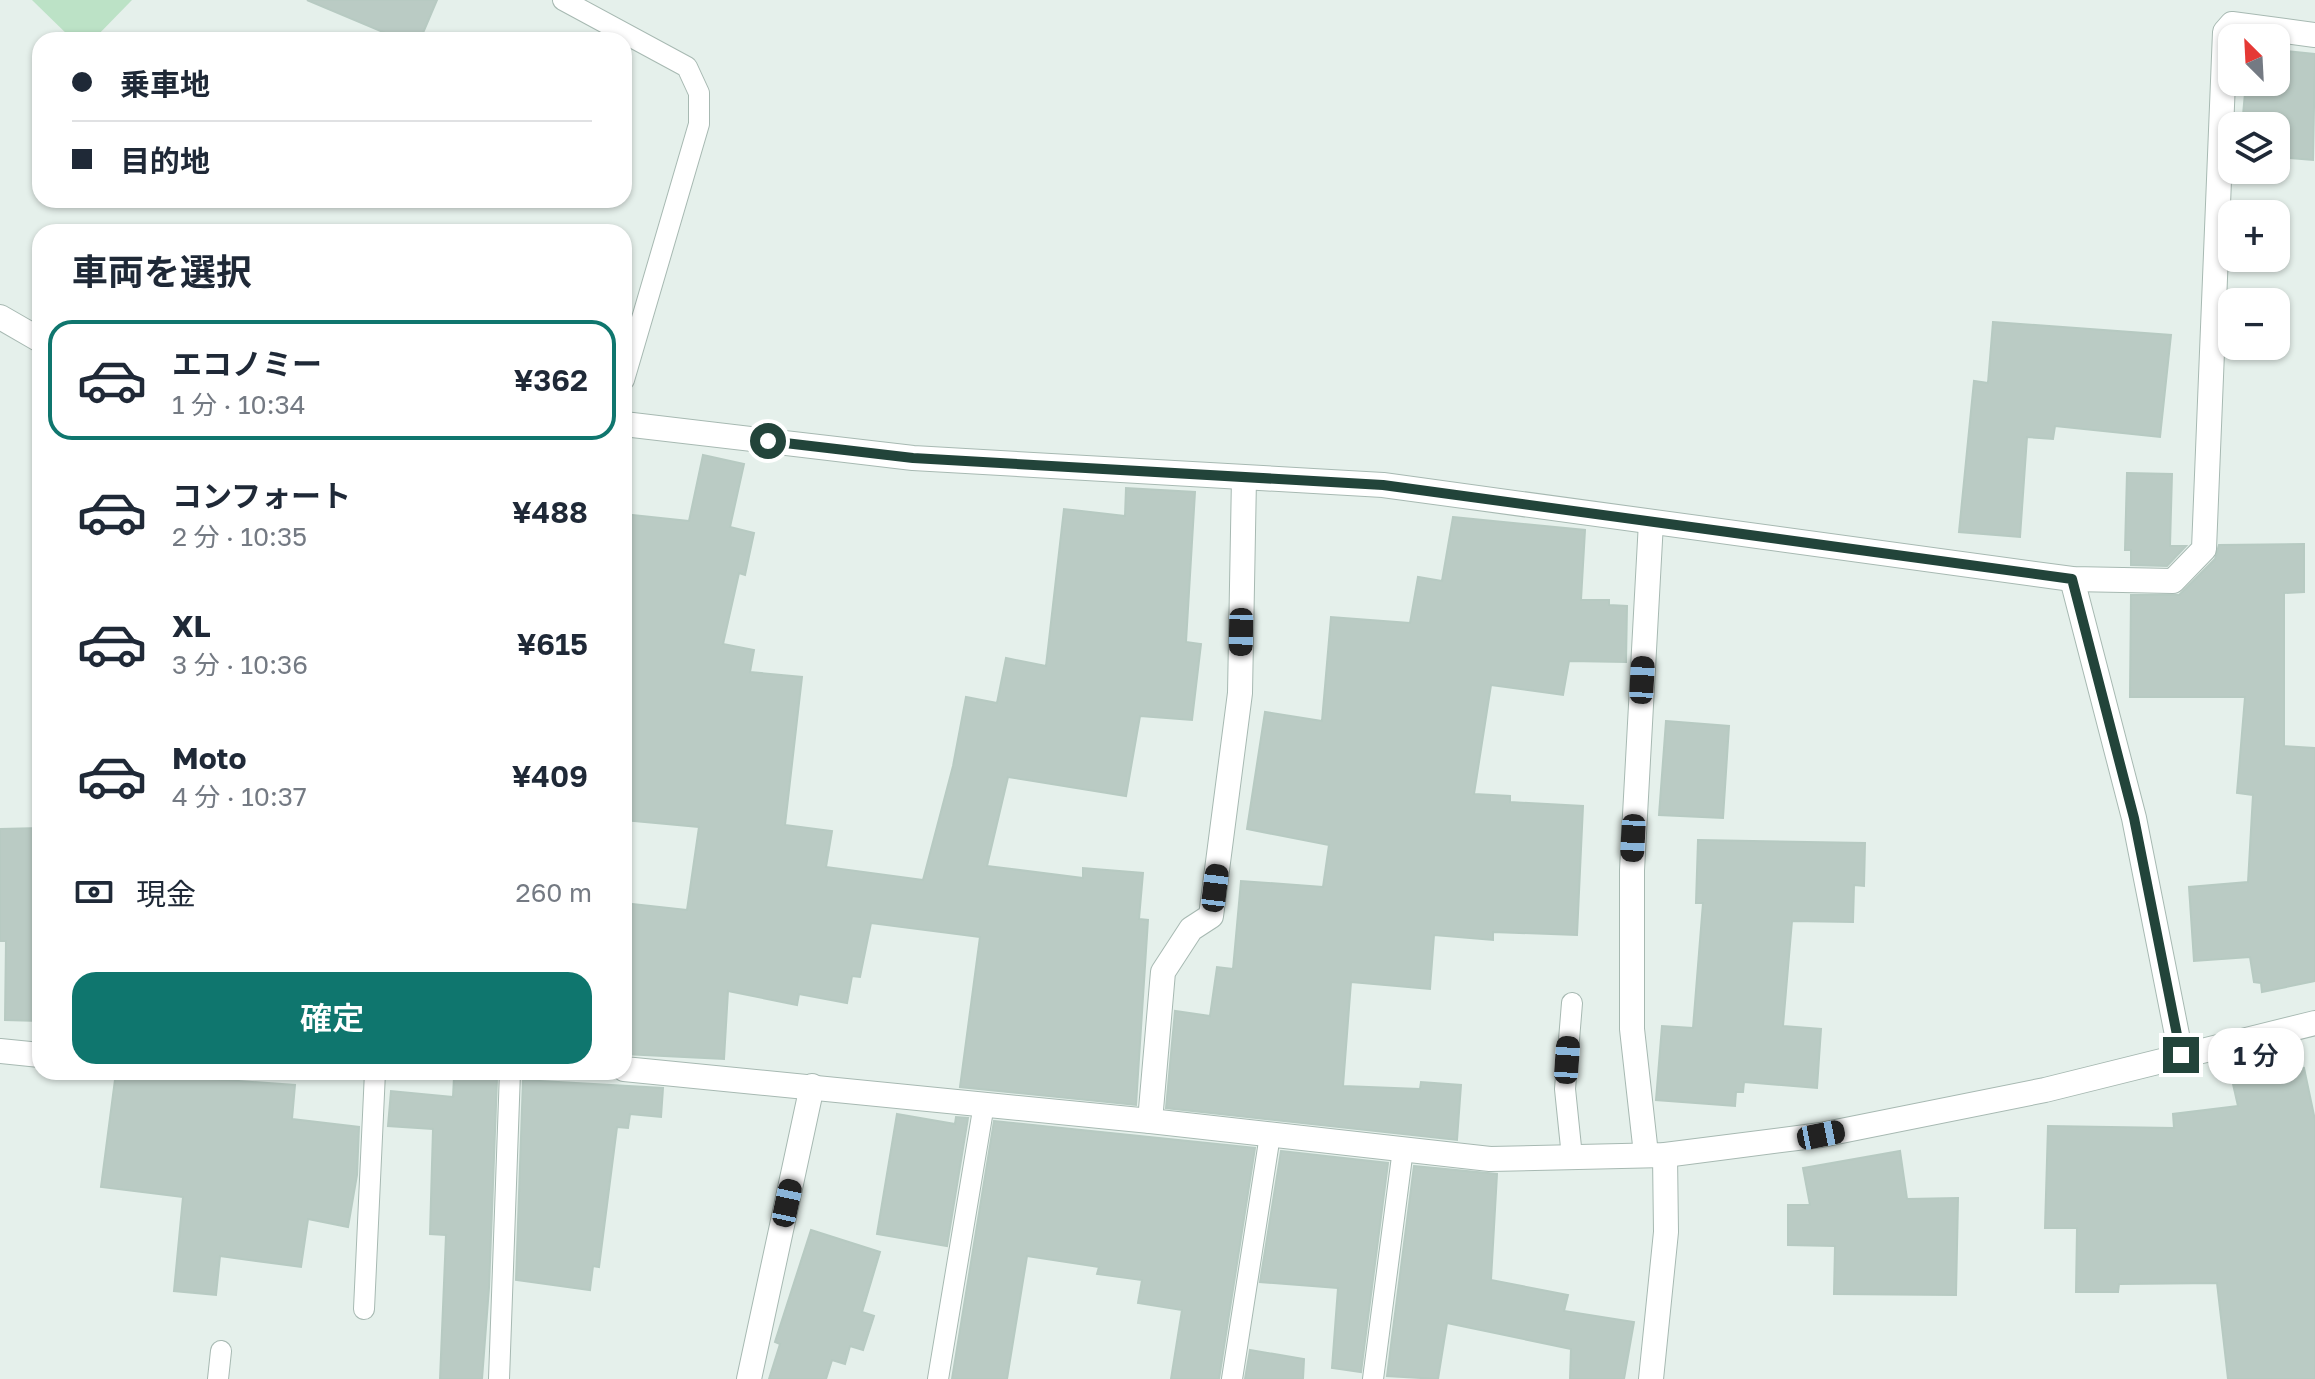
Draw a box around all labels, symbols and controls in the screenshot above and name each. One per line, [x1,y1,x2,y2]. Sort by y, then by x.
north arrow [2218,24,2290,96]
map controls [2218,24,2290,360]
text: 乗車地 [120,66,210,102]
button: layers [2218,112,2290,184]
text: 目的地 [120,143,210,179]
button: + [2218,200,2290,272]
text: 車両を選択 [72,250,252,293]
button: − [2218,288,2290,360]
icon: car [76,344,148,416]
text: エコノミー [172,346,322,382]
text: ¥362 [514,362,588,398]
text: 1 分 · 10:34 [172,389,306,420]
route start [750,423,786,459]
icon: car [76,476,148,548]
text: コンフォート [172,478,351,514]
text: ¥488 [512,494,588,530]
text: 2 分 · 10:35 [172,521,307,552]
icon: car [76,608,148,680]
text: XL [172,608,211,644]
car [1229,608,1253,656]
text: ¥615 [517,626,588,662]
text: 3 分 · 10:36 [172,649,308,680]
car [1629,655,1655,705]
icon: car [76,740,148,812]
text: Moto [172,740,247,776]
text: ¥409 [512,758,588,794]
text: 4 分 · 10:37 [172,781,307,812]
car [1620,813,1646,863]
car [1200,863,1230,913]
icon: cash [72,870,116,914]
text: 現金 [136,876,196,912]
text: 260 m [516,877,592,908]
button: 確定 [72,972,592,1064]
callout: 1 分 [2209,1027,2305,1083]
car [1553,1035,1581,1085]
route end [2163,1037,2199,1073]
text: 1 分 [2233,1040,2279,1071]
car [1795,1119,1847,1151]
car [770,1177,804,1229]

